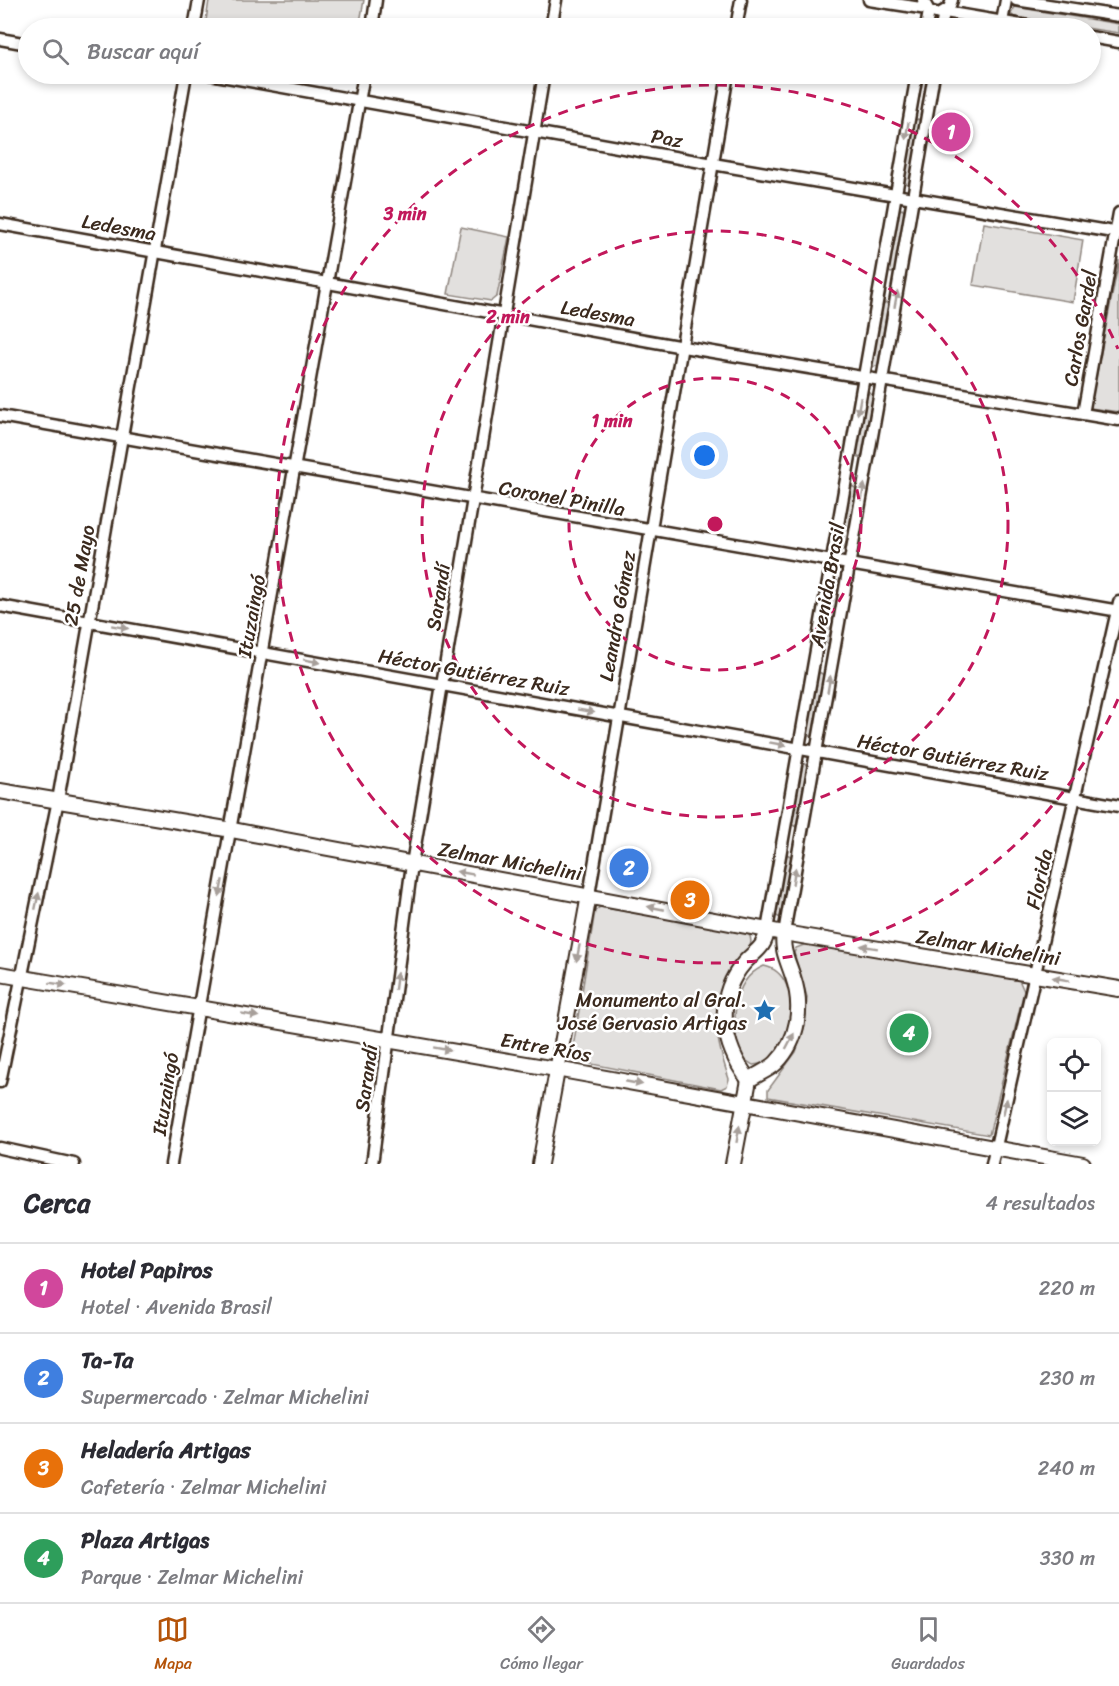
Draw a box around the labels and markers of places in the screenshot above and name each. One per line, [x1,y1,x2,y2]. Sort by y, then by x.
pin: 1 [932,110,970,154]
centre of rings [705,514,725,534]
pin: 2 [610,846,648,890]
pin: 3 [670,878,710,922]
place label: Monumento al Gral. José Gervasio Artigas [557,983,748,1041]
place icon: Monumento al Gral. José Gervasio Artigas [752,998,778,1024]
pin: 4 [890,1010,928,1056]

